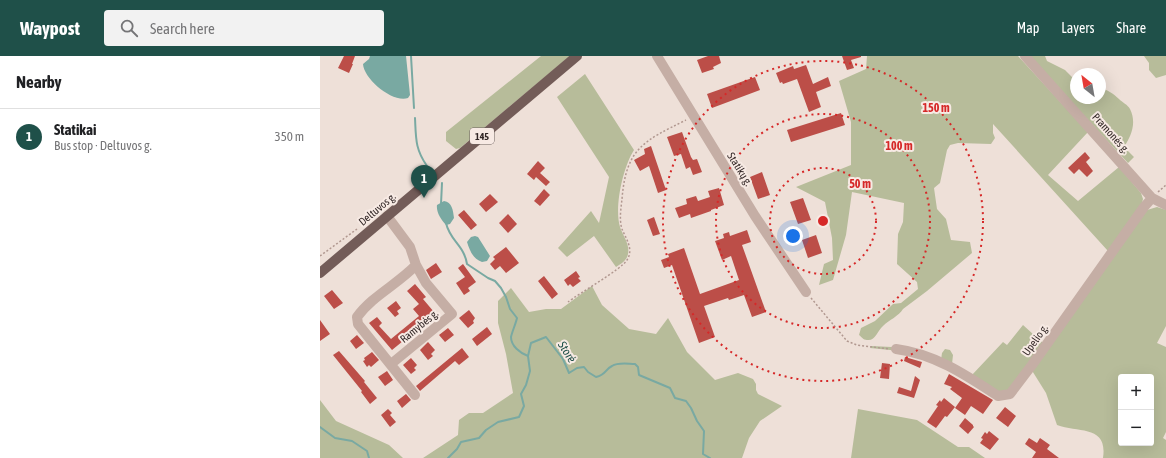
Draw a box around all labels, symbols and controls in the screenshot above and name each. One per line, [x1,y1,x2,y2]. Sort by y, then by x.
search box [104,10,384,46]
text: Waypost [20,17,80,39]
icon: search [118,17,140,39]
text: Search here [150,20,215,37]
text: Map [1017,20,1039,36]
text: Layers [1061,20,1094,36]
text: Share [1116,20,1146,36]
north arrow [1070,68,1106,104]
text: Nearby [16,72,62,92]
text: 150 m [922,101,950,115]
street label: Pramonės g. [1090,111,1132,155]
text: Statikai [54,121,96,138]
road number: 145 [470,128,494,144]
text: 1 [26,129,32,144]
text: 350 m [275,129,304,144]
text: Bus stop · Deltuvos g. [54,138,152,153]
text: 100 m [885,139,913,153]
street label: Statikų g. [725,150,755,188]
pin: 1 [411,165,437,198]
text: 50 m [849,177,871,191]
street label: Deltuvos g. [356,190,398,228]
centre of rings [816,214,830,228]
your location [783,226,803,246]
street label: Ramybės g. [398,307,440,345]
street label: Upelio g. [1020,322,1050,358]
water label: Storė [555,338,579,366]
map controls [1118,374,1154,446]
button: + [1118,374,1154,410]
button: − [1118,410,1154,446]

